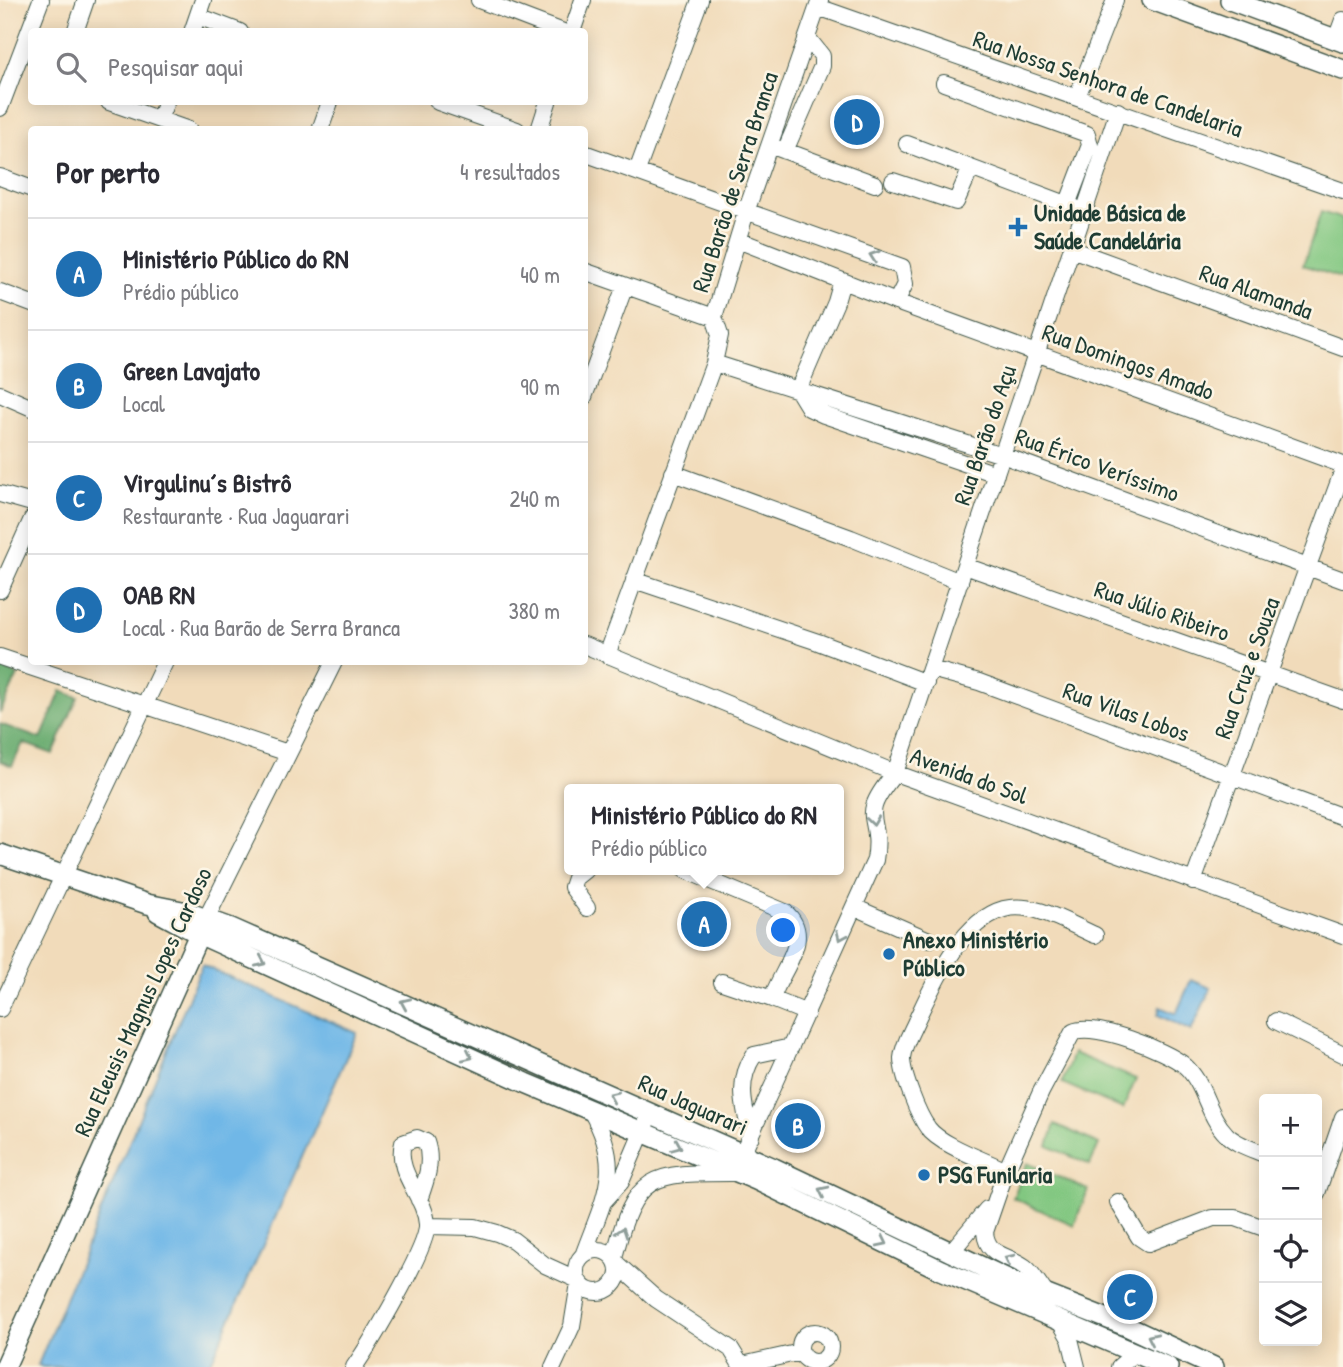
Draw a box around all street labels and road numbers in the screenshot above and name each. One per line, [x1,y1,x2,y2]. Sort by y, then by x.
street label: Rua Nossa Senhora de Candelaria [969,22,1247,144]
street label: Rua Barão de Serra Branca [683,68,785,296]
street label: Rua Alamanda [1195,256,1317,326]
street label: Rua Domingos Amado [1038,315,1219,407]
street label: Rua Barão do Açu [945,360,1023,509]
street label: Rua Érico Veríssimo [1011,419,1184,509]
street label: Rua Júlio Ribeiro [1091,572,1234,648]
street label: Rua Cruz e Souza [1206,593,1286,743]
street label: Rua Vilas Lobos [1059,673,1194,749]
street label: Avenida do Sol [906,739,1033,811]
street label: Rua Eleusis Magnus Lopes Cardoso [66,862,219,1141]
street label: Rua Jaguarari [634,1066,753,1142]

